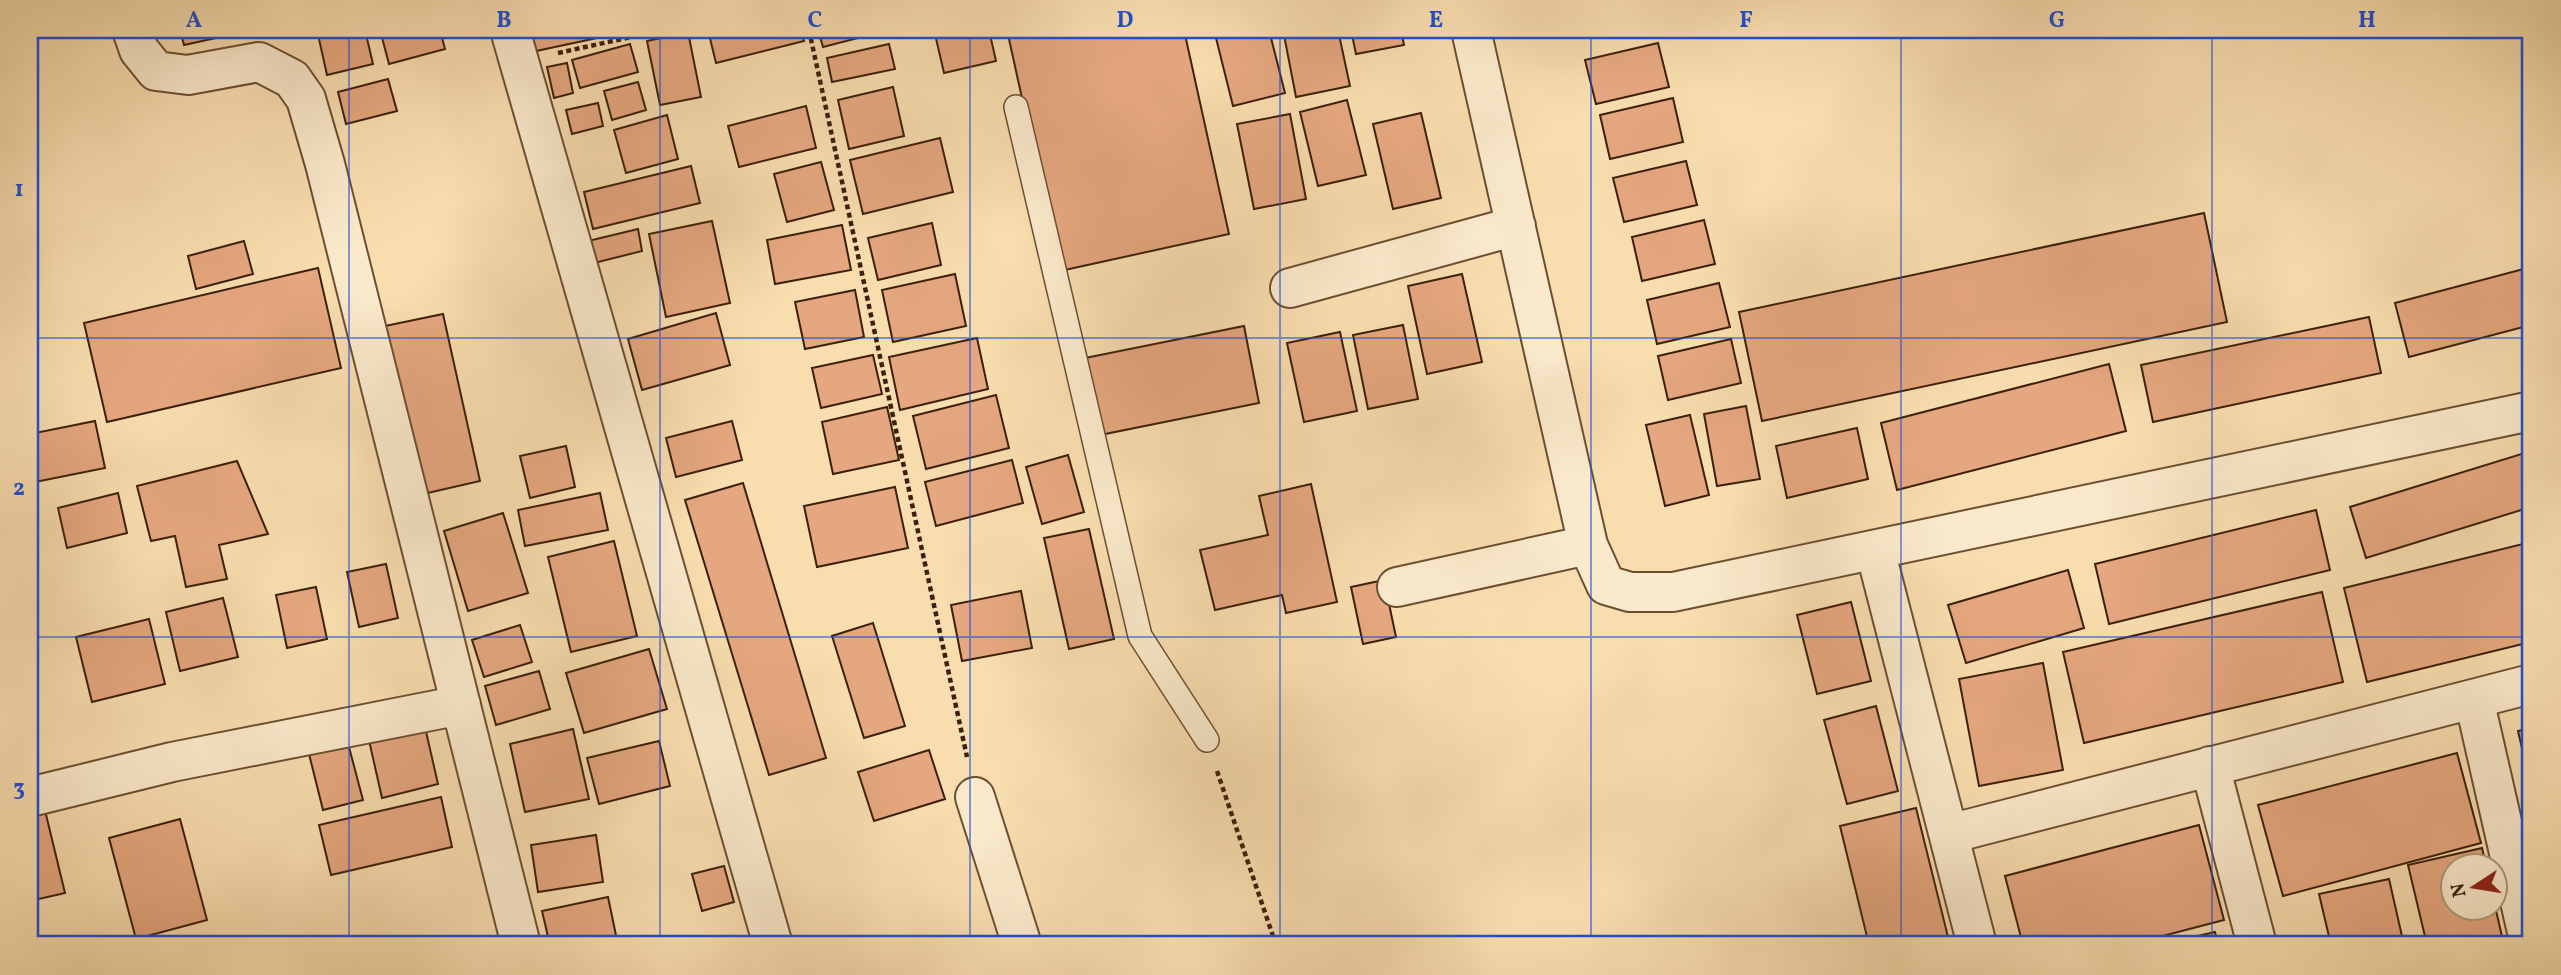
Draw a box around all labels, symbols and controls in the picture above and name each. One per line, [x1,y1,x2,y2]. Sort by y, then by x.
text: A [186,5,202,37]
text: B [496,5,512,37]
text: C [808,5,822,37]
text: D [1117,5,1134,37]
text: E [1429,5,1443,37]
text: F [1739,5,1753,37]
text: G [2049,5,2065,37]
text: H [2358,5,2376,37]
text: 1 [14,174,24,206]
text: 2 [13,473,25,505]
text: 3 [13,773,25,805]
north arrow [2438,852,2508,922]
text: N [2445,880,2473,900]

